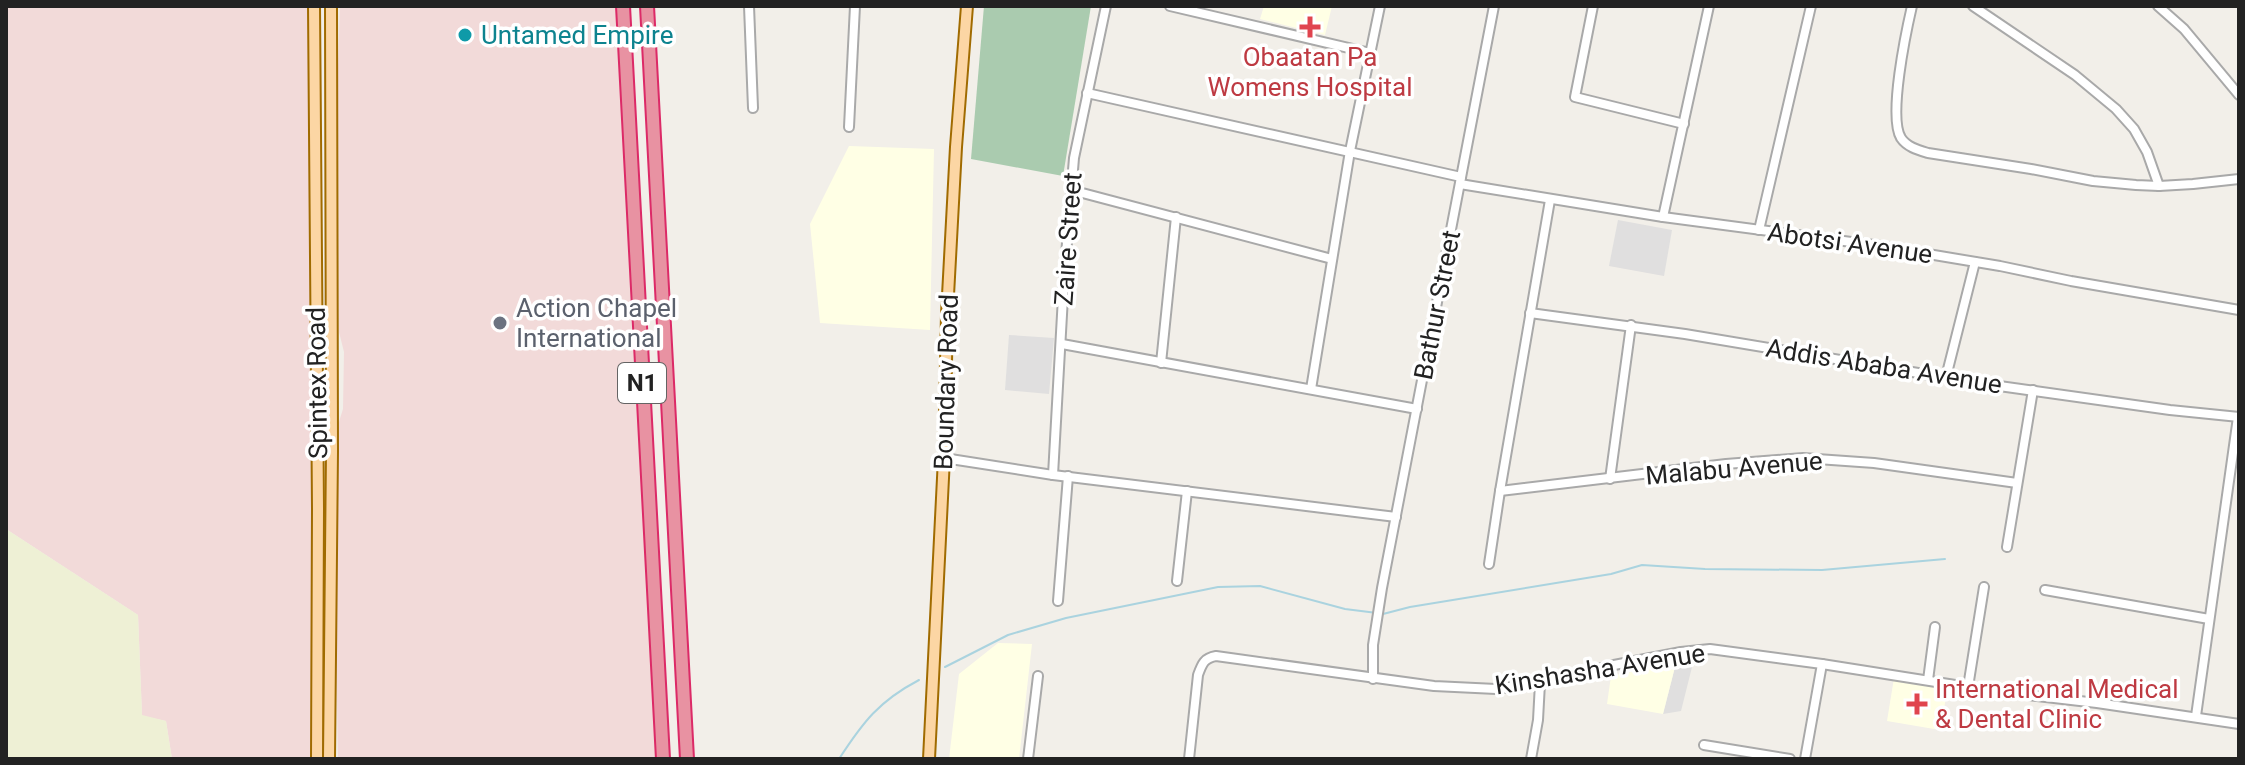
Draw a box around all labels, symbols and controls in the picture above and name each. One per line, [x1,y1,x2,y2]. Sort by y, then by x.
marker: Obaatan Pa Womens Hospital [1299,16,1321,38]
place label: Untamed Empire [481,20,673,50]
marker: Untamed Empire [456,26,474,44]
place label: Obaatan Pa Womens Hospital [1207,42,1413,102]
street label: Zaire Street [1048,171,1088,307]
street label: Abotsi Avenue [1766,217,1934,269]
street label: Bathur Street [1408,228,1466,382]
place label: Action Chapel International [516,293,677,353]
street label: Boundary Road [928,294,964,470]
street label: Spintex Road [301,307,333,459]
marker: Action Chapel International [491,314,509,332]
street label: Addis Ababa Avenue [1764,333,2004,399]
road number: N1 [618,363,666,403]
street label: Malabu Avenue [1644,445,1824,491]
street label: Kinshasha Avenue [1493,638,1707,700]
place label: International Medical & Dental Clinic [1935,674,2179,734]
marker: International Medical & Dental Clinic [1906,693,1928,715]

